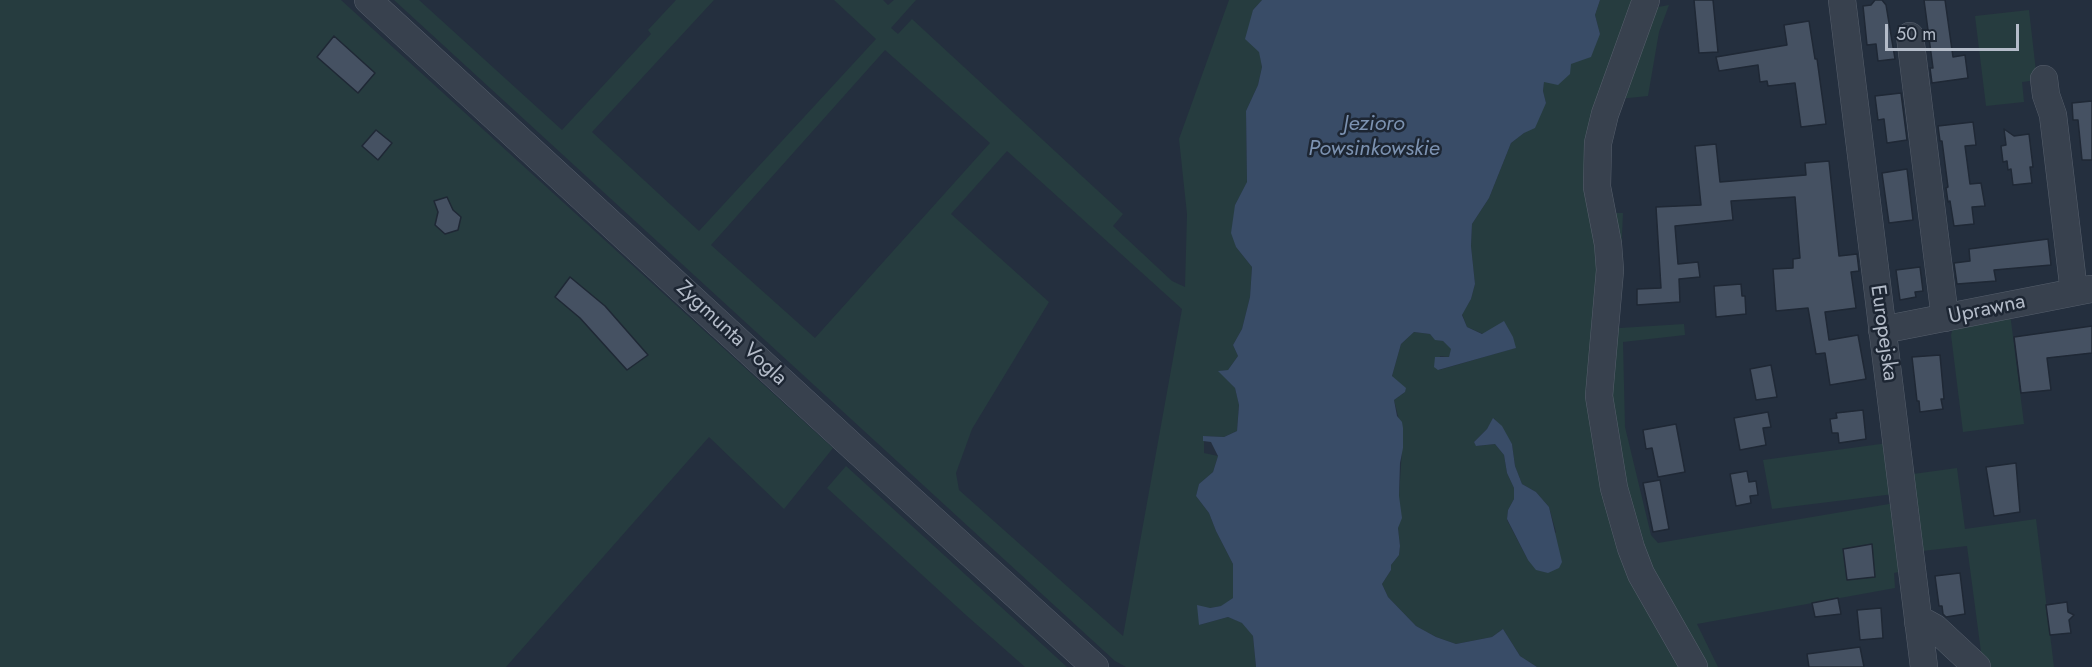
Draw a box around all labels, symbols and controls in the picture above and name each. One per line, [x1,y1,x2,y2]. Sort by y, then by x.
scale bar [1888,12,2022,50]
text: 50 m [1896,21,1936,47]
water label: Jezioro Powsinkowskie [1308,112,1440,164]
street label: Zygmunta Vogla [671,276,791,392]
street label: Europejska [1864,283,1902,383]
street label: Uprawna [1946,290,2028,330]

